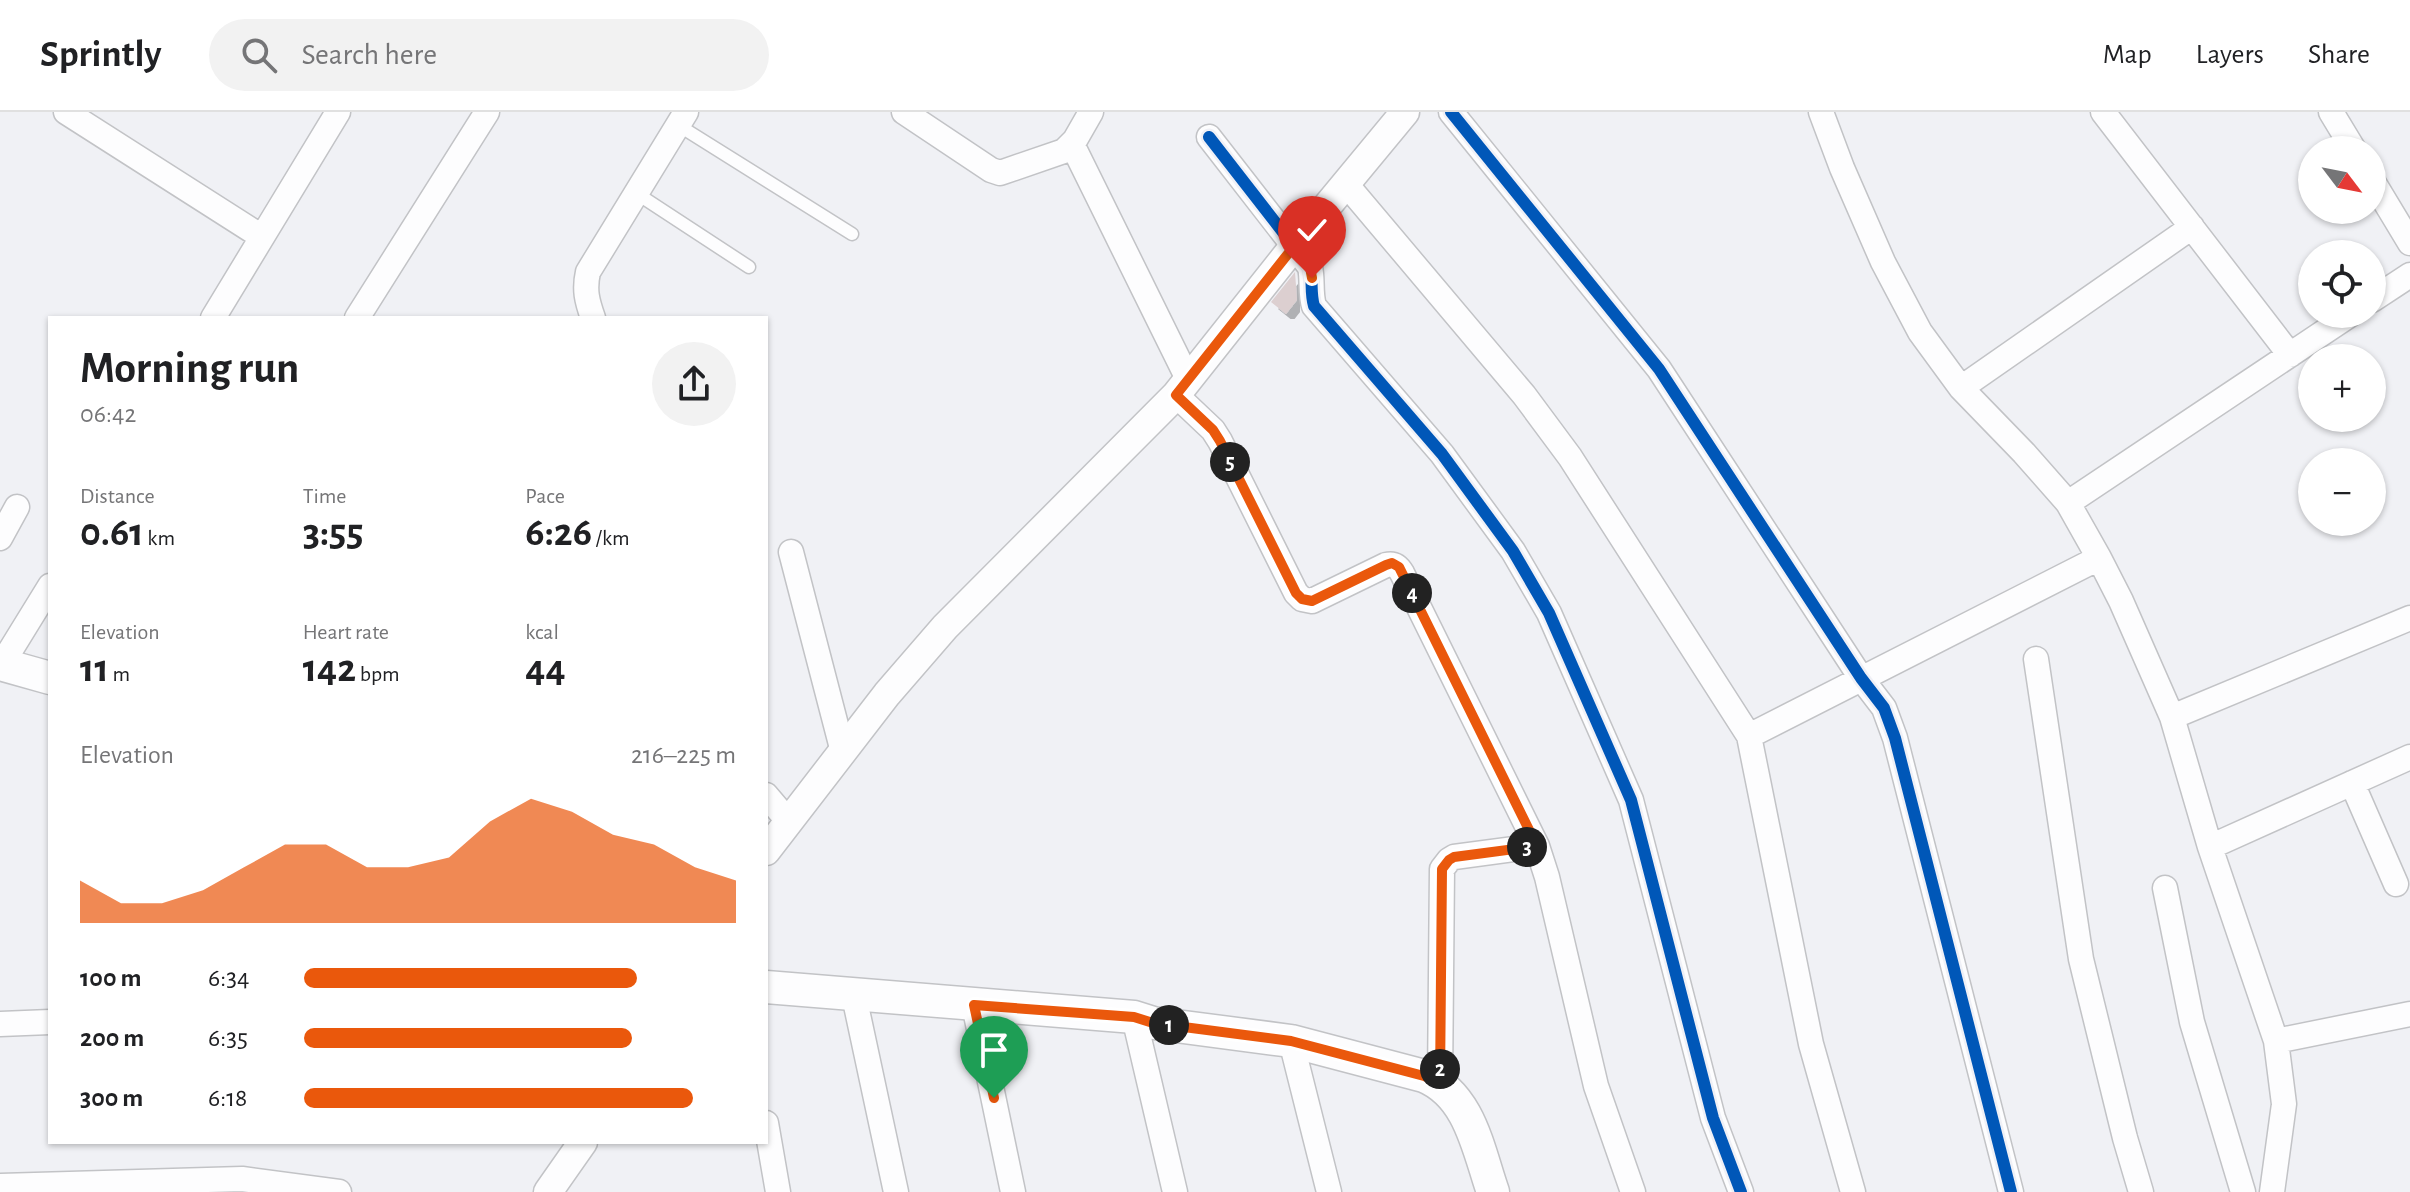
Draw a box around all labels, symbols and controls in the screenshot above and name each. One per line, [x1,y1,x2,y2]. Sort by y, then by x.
search box [209,19,769,91]
icon: search [237,33,281,77]
text: Sprintly [40,36,161,74]
text: Search here [301,40,437,70]
text: Map [2103,41,2152,69]
text: Layers [2196,41,2264,69]
text: Share [2308,41,2370,69]
north arrow [2298,136,2386,224]
map controls [2298,136,2386,536]
pin [1278,196,1346,278]
icon: check [1290,208,1334,252]
button: locate [2298,240,2386,328]
button: share [652,342,736,426]
button: + [2298,344,2386,432]
text: Morning run [80,347,299,391]
text: 06:42 [80,401,136,427]
pin: 5 [1210,442,1250,482]
button: − [2298,448,2386,536]
text: 5 [1225,451,1235,473]
text: Distance [80,485,155,507]
text: Time [303,485,347,507]
text: Pace [525,485,565,507]
text: 0.61 [80,513,144,553]
text: 3:55 [303,513,364,553]
text: 6:26 [525,513,592,553]
text: km [144,527,175,549]
text: /km [592,527,630,549]
pin: 4 [1392,573,1432,613]
text: 4 [1406,582,1418,604]
text: Elevation [80,621,160,643]
text: Heart rate [303,621,389,643]
text: kcal [525,621,559,643]
text: 11 [80,649,109,689]
text: 142 [303,649,356,689]
text: 44 [525,649,566,689]
text: m [109,663,130,685]
text: bpm [356,663,400,685]
text: Elevation [80,742,174,768]
text: 216–225 m [631,742,736,768]
pin: 3 [1507,827,1547,867]
text: 3 [1522,836,1532,858]
text: 100 m [80,965,141,991]
text: 6:34 [208,965,249,991]
pin: 1 [1149,1005,1189,1045]
text: 1 [1165,1014,1173,1036]
pin [960,1016,1028,1098]
text: 200 m [80,1025,144,1051]
text: 6:35 [208,1025,248,1051]
icon: arrive [972,1028,1016,1072]
pin: 2 [1420,1049,1460,1089]
text: 2 [1435,1058,1445,1080]
text: 300 m [80,1085,143,1111]
text: 6:18 [208,1085,247,1111]

